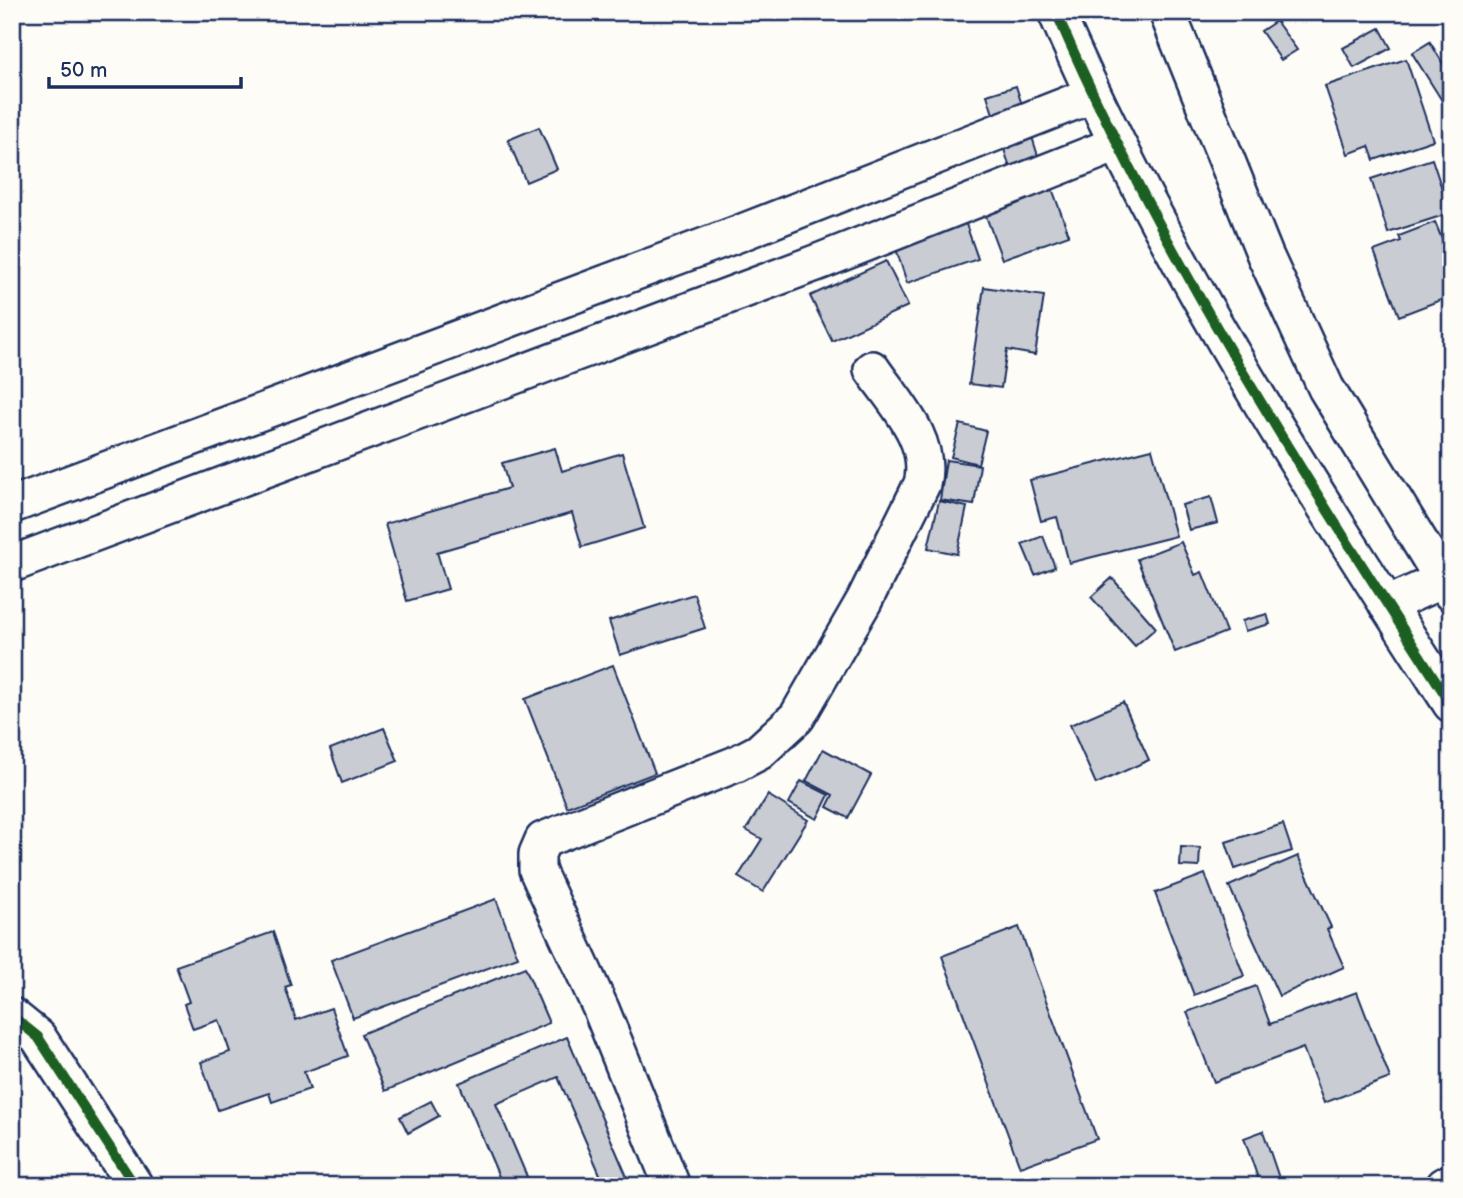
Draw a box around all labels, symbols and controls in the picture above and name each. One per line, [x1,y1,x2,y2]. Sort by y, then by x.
scale bar [49,46,242,90]
text: 50 m [60,58,107,83]

